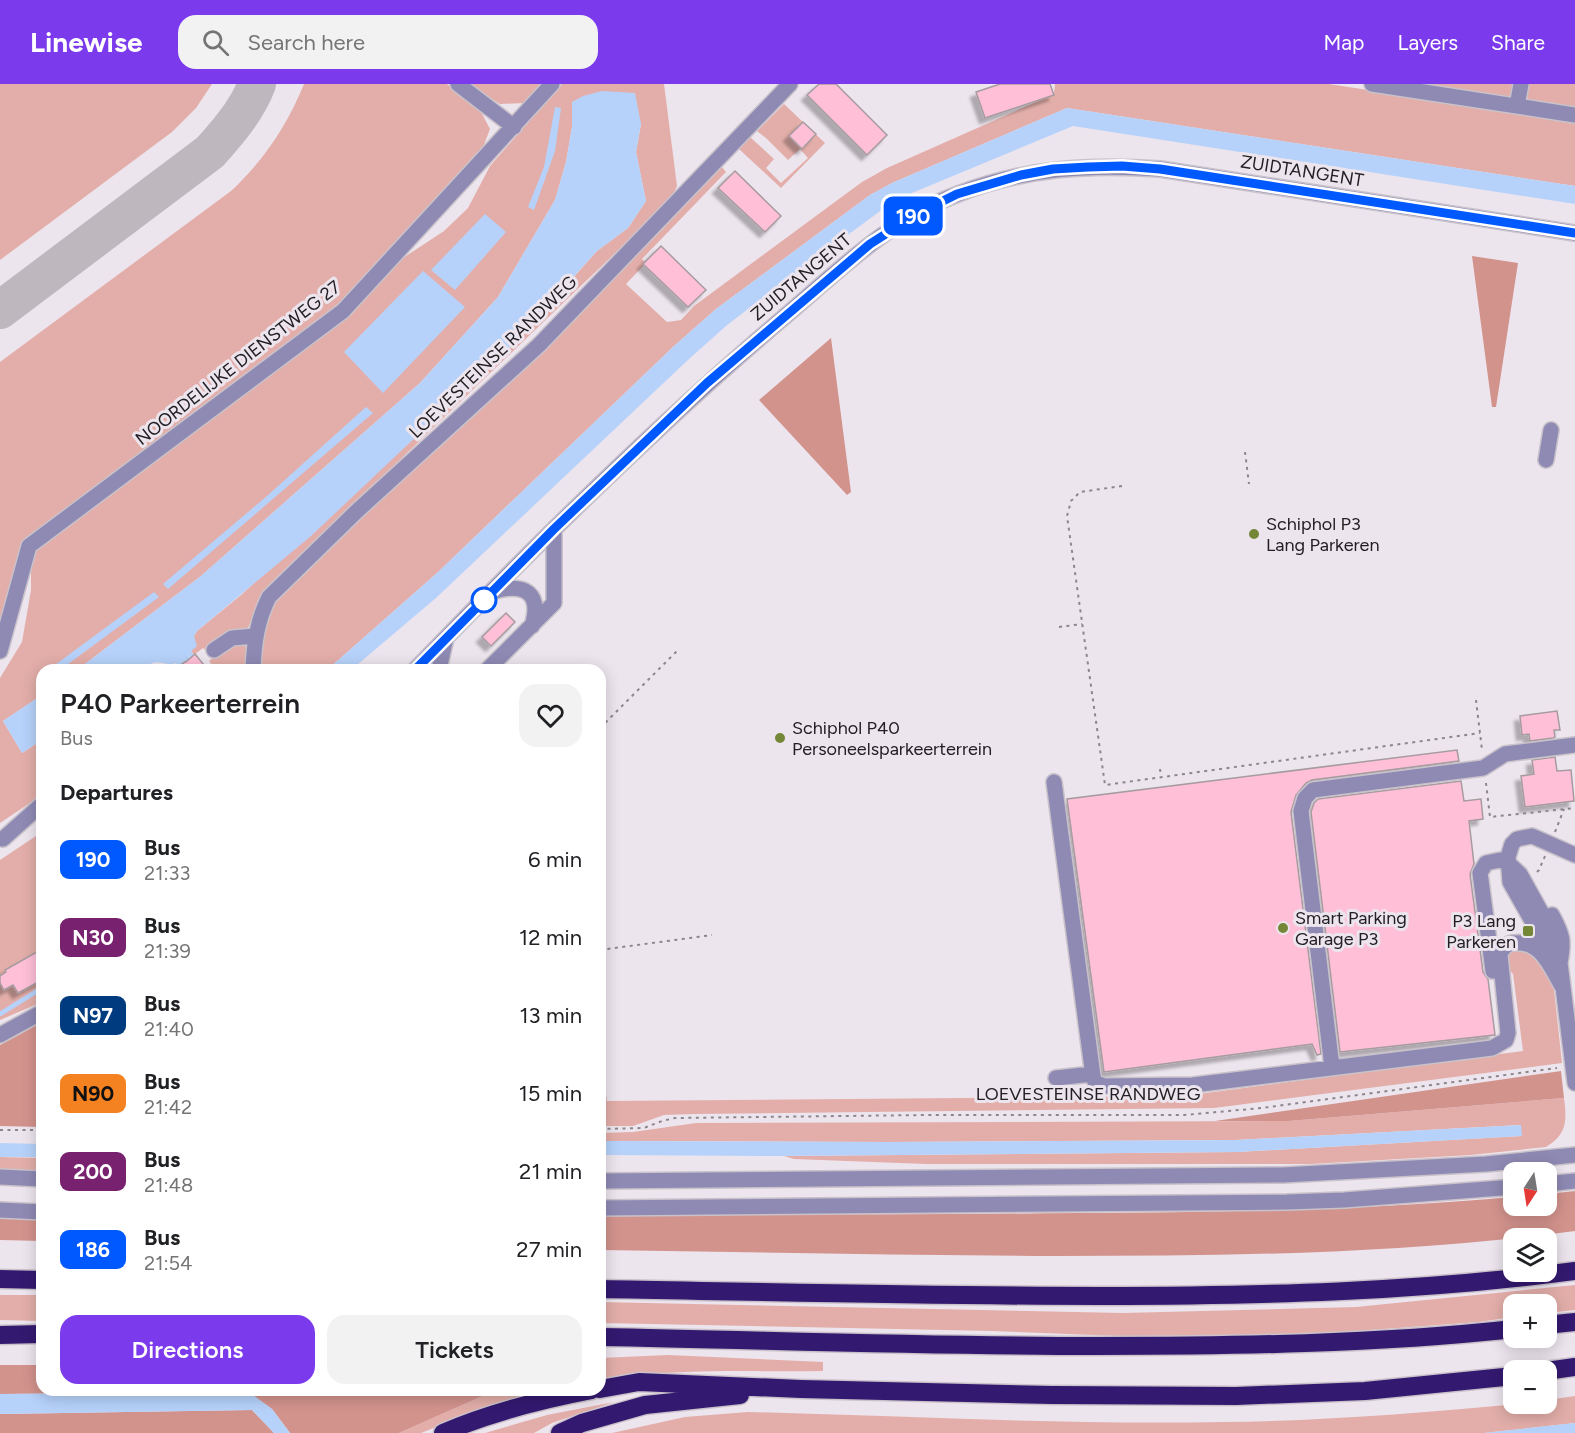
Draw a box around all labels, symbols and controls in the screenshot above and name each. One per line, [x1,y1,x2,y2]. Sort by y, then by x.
search box [178,15,598,69]
text: Linewise [30,25,142,59]
icon: search [199,26,232,59]
text: Search here [247,29,365,56]
text: Map [1324,30,1364,55]
text: Layers [1397,30,1458,55]
text: Share [1491,30,1545,55]
street label: ZUIDTANGENT [1239,150,1365,192]
line badge: 190 [878,196,948,236]
text: 190 [896,204,930,229]
street label: ZUIDTANGENT [746,229,856,325]
street label: LOEVESTEINSE RANDWEG [405,271,582,443]
street label: NOORDELIJKE DIENSTWEG 27 [131,276,345,450]
place label: Schiphol P3 Lang Parkeren [1266,513,1379,556]
marker: Schiphol P3 Lang Parkeren [1247,527,1261,541]
unlabelled marker [471,587,497,613]
button: heart [519,684,582,747]
text: P40 Parkeerterrein [60,686,300,720]
place label: Schiphol P40 Personeelsparkeerterrein [792,717,992,760]
text: Bus [60,726,93,750]
marker: Schiphol P40 Personeelsparkeerterrein [773,731,787,745]
text: Departures [60,779,173,806]
text: Bus [144,834,180,861]
text: 6 min [528,846,582,873]
text: 190 [76,847,110,872]
text: 21:33 [144,861,190,885]
place label: Smart Parking Garage P3 [1295,907,1407,950]
place label: P3 Lang Parkeren [1446,910,1516,953]
text: Bus [144,912,180,939]
marker: Smart Parking Garage P3 [1276,921,1290,935]
text: 12 min [519,924,582,951]
marker: P3 Lang Parkeren [1521,924,1535,938]
text: N30 [72,925,114,950]
text: 21:39 [144,939,191,963]
text: Bus [144,990,180,1017]
text: 13 min [519,1002,582,1029]
text: N97 [73,1003,113,1028]
text: 21:40 [144,1017,194,1041]
text: Bus [144,1068,180,1095]
text: 15 min [519,1080,582,1107]
text: N90 [72,1081,114,1106]
street label: LOEVESTEINSE RANDWEG [976,1083,1201,1105]
text: 21:42 [144,1095,192,1119]
text: Bus [144,1146,180,1173]
text: 21 min [519,1158,582,1185]
text: 200 [73,1159,113,1184]
north arrow [1503,1162,1557,1216]
map controls [1503,1162,1557,1414]
text: 21:48 [144,1173,193,1197]
text: Bus [144,1224,180,1251]
button: layers [1503,1228,1557,1282]
text: 27 min [516,1236,582,1263]
text: 186 [76,1237,110,1262]
text: 21:54 [144,1251,192,1275]
button: + [1503,1294,1557,1348]
button: Directions [60,1315,315,1384]
button: Tickets [327,1315,582,1384]
button: − [1503,1360,1557,1414]

